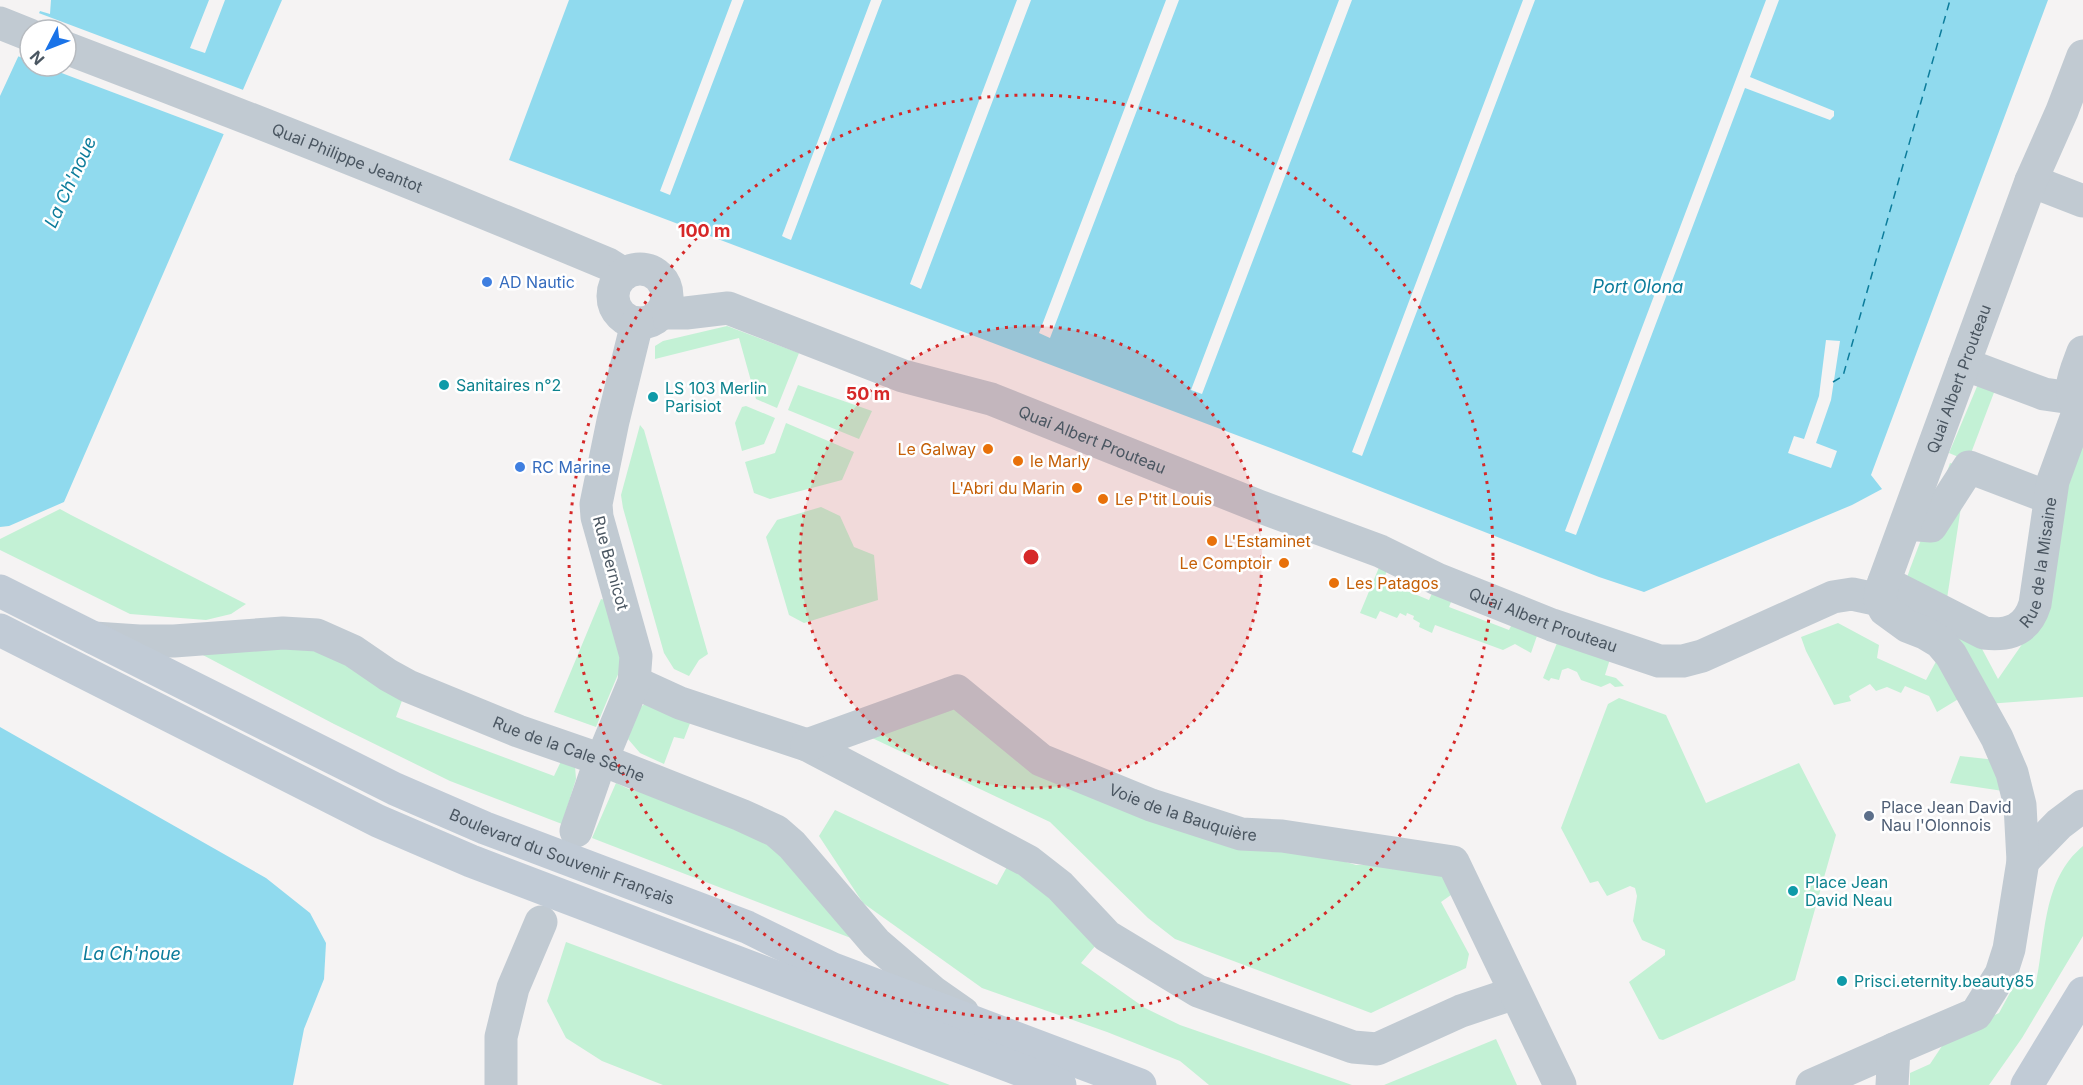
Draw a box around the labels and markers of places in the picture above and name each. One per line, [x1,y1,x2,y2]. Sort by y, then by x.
place label: AD Nautic [499,272,575,292]
marker: AD Nautic [480,275,494,289]
place label: Sanitaires n°2 [456,375,561,395]
marker: Sanitaires n°2 [437,378,451,392]
place label: LS 103 Merlin Parisiot [665,378,767,416]
marker: LS 103 Merlin Parisiot [646,390,660,404]
place label: Le Galway [897,439,976,459]
marker: Le Galway [981,442,995,456]
place label: le Marly [1030,451,1090,471]
marker: le Marly [1011,454,1025,468]
place label: RC Marine [532,457,611,477]
marker: RC Marine [513,460,527,474]
place label: L'Abri du Marin [952,478,1065,498]
marker: L'Abri du Marin [1070,481,1084,495]
place label: Le P'tit Louis [1115,489,1212,509]
marker: Le P'tit Louis [1096,492,1110,506]
place label: L'Estaminet [1224,531,1311,551]
marker: L'Estaminet [1205,534,1219,548]
centre of rings [1021,547,1041,567]
place label: Le Comptoir [1179,553,1272,573]
marker: Le Comptoir [1277,556,1291,570]
place label: Les Patagos [1346,573,1439,593]
marker: Les Patagos [1327,576,1341,590]
place label: Place Jean David Nau l'Olonnois [1881,797,2012,835]
marker: Place Jean David Nau l'Olonnois [1862,809,1876,823]
place label: Place Jean David Neau [1805,872,1892,910]
marker: Place Jean David Neau [1786,884,1800,898]
place label: Prisci.eternity.beauty85 [1854,971,2034,991]
marker: Prisci.eternity.beauty85 [1835,974,1849,988]

